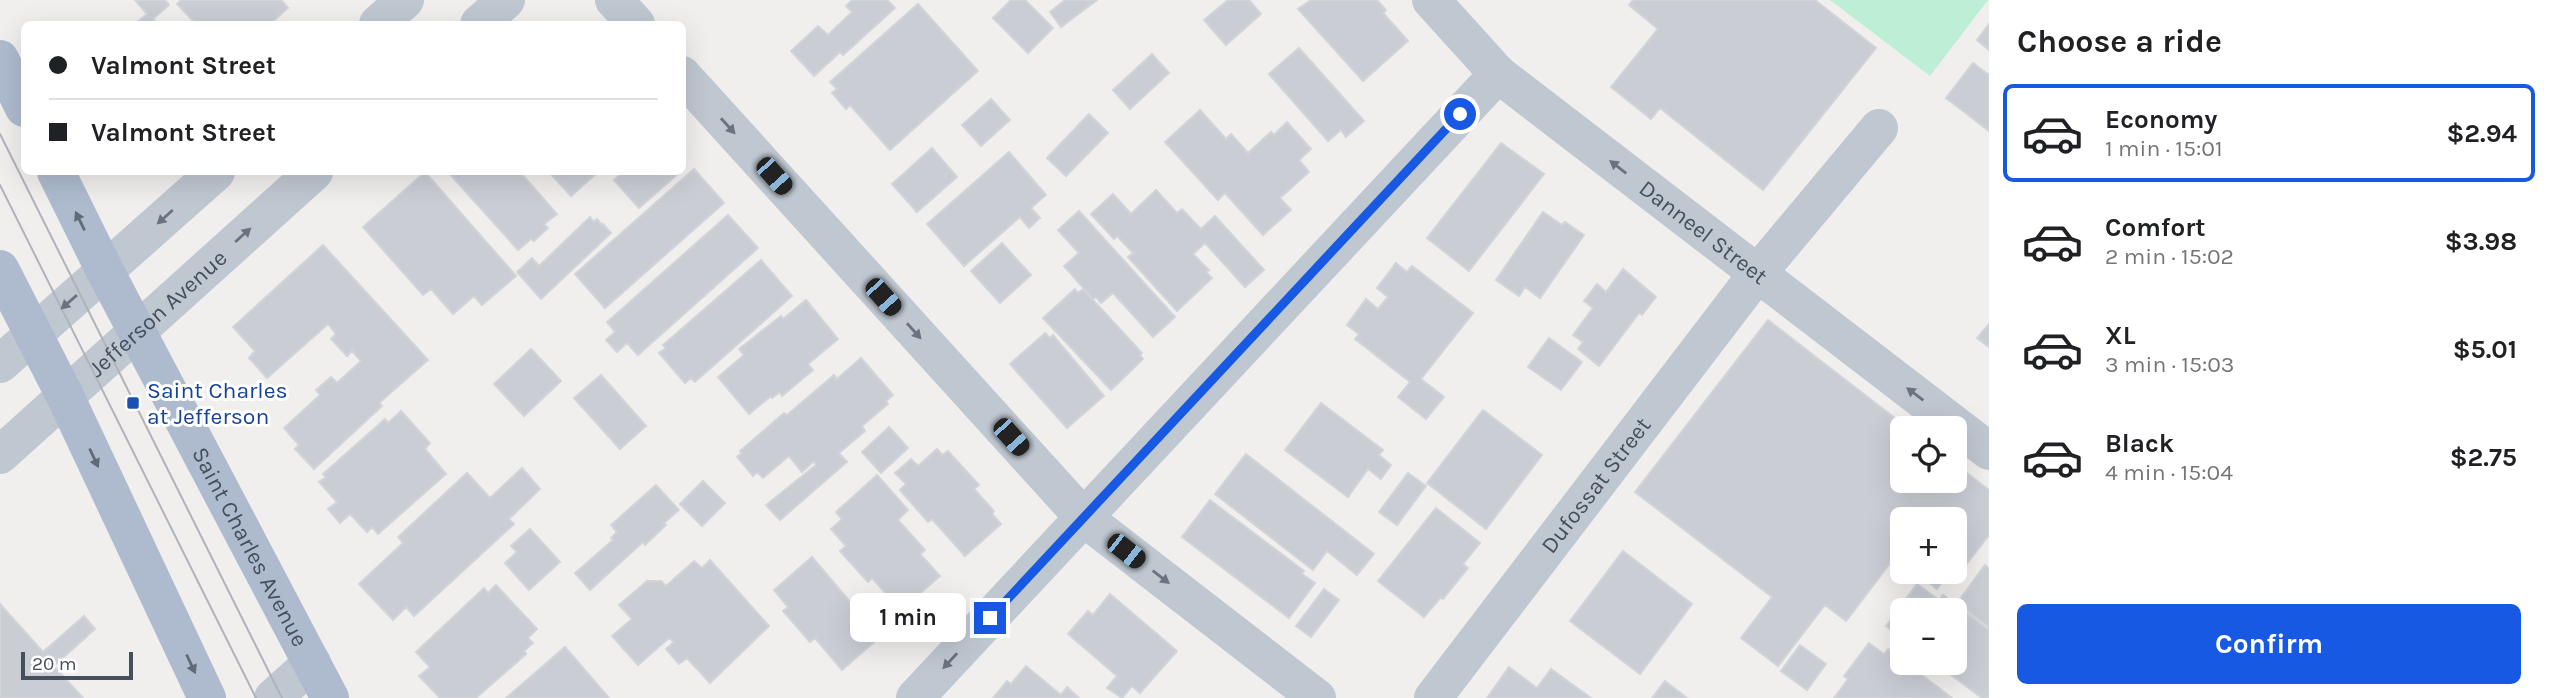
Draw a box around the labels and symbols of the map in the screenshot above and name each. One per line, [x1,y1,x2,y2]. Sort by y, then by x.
route start [1444,98,1476,130]
one-way arrow [720,117,736,134]
car [753,153,796,199]
one-way arrow [1609,160,1627,174]
street label: Danneel Street [1634,175,1773,290]
one-way arrow [157,209,174,225]
one-way arrow [75,211,87,231]
one-way arrow [234,227,251,243]
street label: Jefferson Avenue [83,244,233,383]
car [862,274,905,320]
one-way arrow [61,294,78,309]
one-way arrow [906,322,922,340]
place label: Saint Charles at Jefferson [147,377,288,430]
one-way arrow [1907,387,1925,402]
marker: Saint Charles at Jefferson [125,395,141,411]
street label: Dufossat Street [1536,412,1657,559]
car [990,414,1033,460]
street label: Saint Charles Avenue [186,442,313,651]
one-way arrow [89,448,100,468]
car [1103,530,1150,572]
one-way arrow [1152,570,1170,584]
callout: 1 min [850,594,965,642]
route end [974,602,1006,634]
scale bar [21,649,133,681]
one-way arrow [942,652,958,669]
one-way arrow [185,654,197,674]

